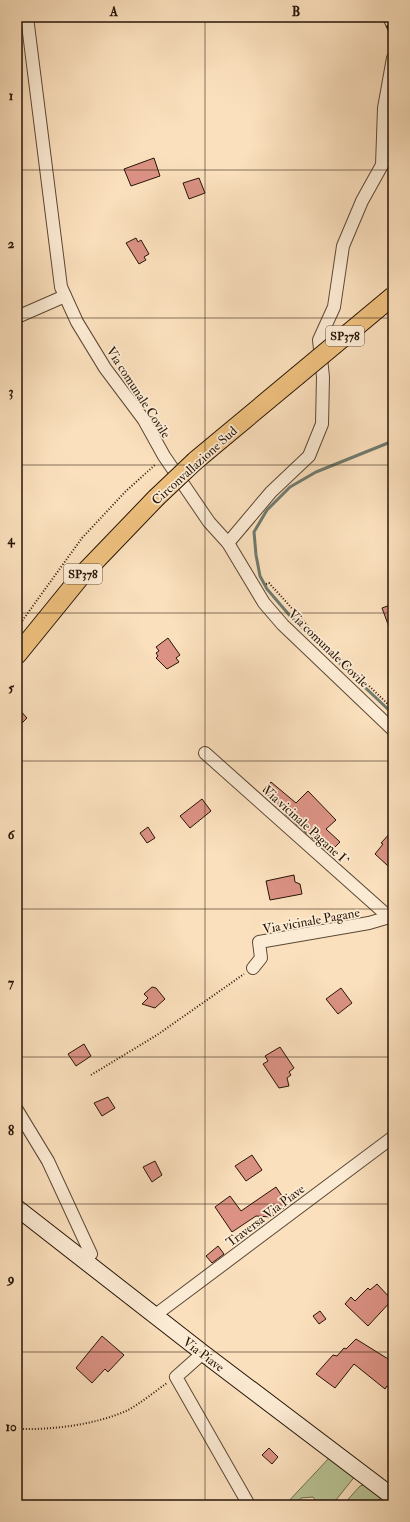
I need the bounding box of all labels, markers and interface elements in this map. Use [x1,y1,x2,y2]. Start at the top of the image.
text: A [109,4,119,20]
text: B [292,4,300,20]
text: 1 [9,88,14,104]
text: 2 [8,236,15,252]
road number: SP378 [326,326,364,346]
street label: Via comunale Covile [103,344,174,442]
text: 3 [9,384,14,400]
street label: Circonvallazione Sud [149,423,241,508]
text: 4 [6,532,15,548]
road number: SP378 [64,564,102,584]
street label: Via comunale Covile [285,606,372,692]
text: 5 [8,680,14,696]
street label: Via vicinale Pagane I^ [259,782,353,869]
text: 6 [8,827,16,843]
street label: Via vicinale Pagane [261,904,362,937]
text: 7 [8,975,15,991]
text: 8 [8,1123,14,1139]
street label: Traversa Via Piave [223,1181,309,1251]
text: 9 [6,1271,15,1287]
street label: Via Piave [180,1334,228,1376]
text: 10 [5,1419,17,1435]

